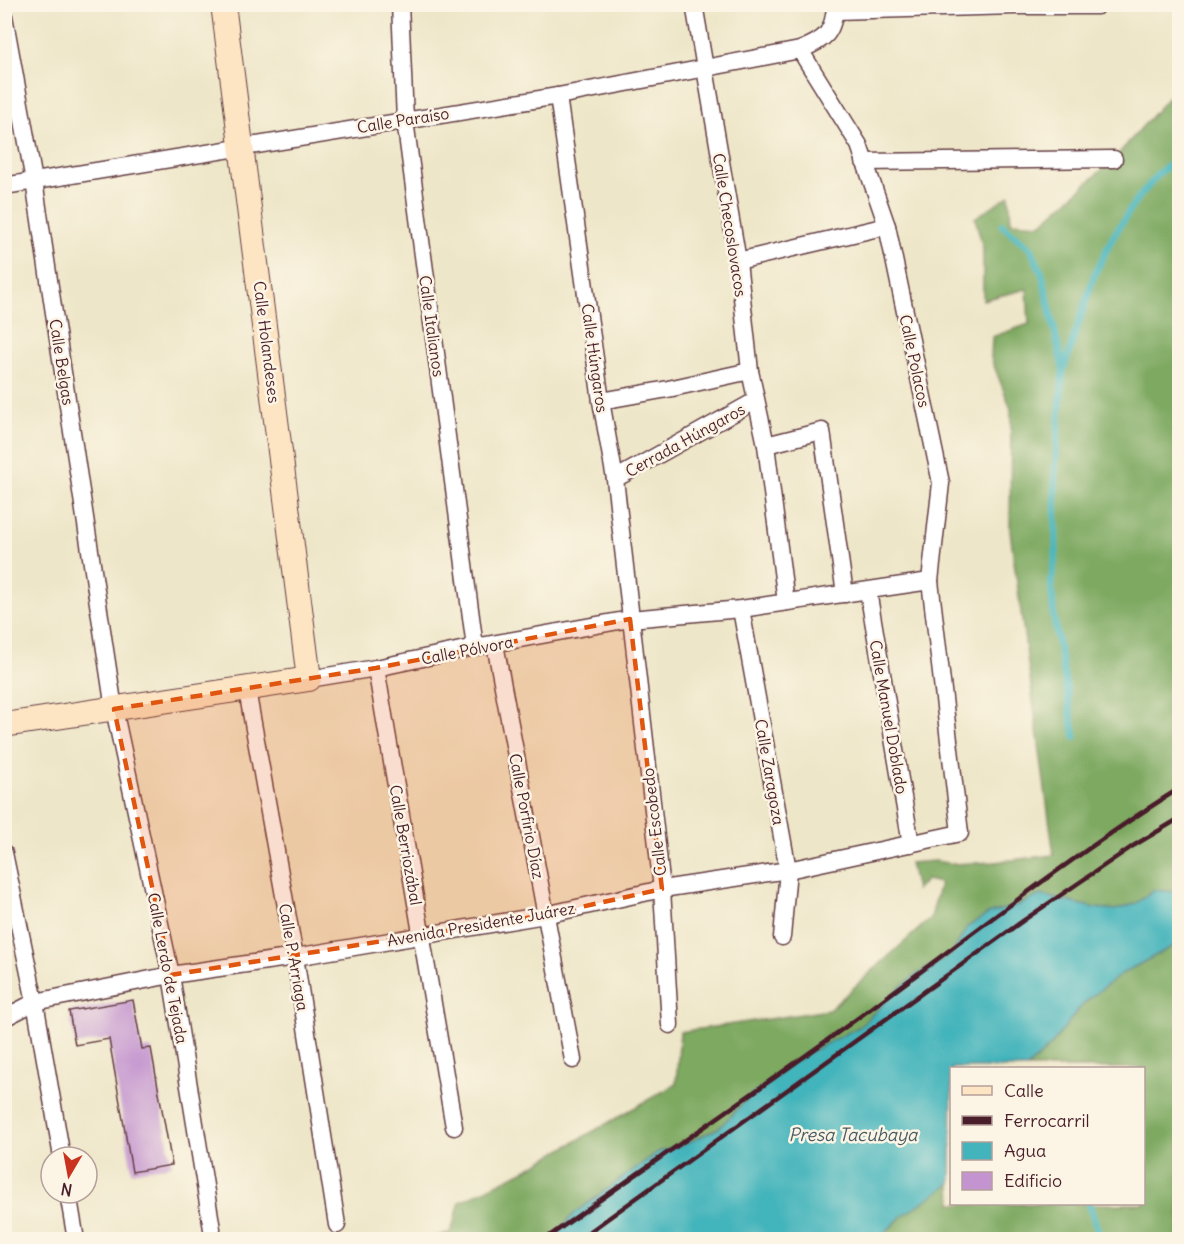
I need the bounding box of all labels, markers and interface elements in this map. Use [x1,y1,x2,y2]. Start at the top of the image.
street label: Calle Paraíso [356,103,450,137]
street label: Calle Checoslovacos [709,152,751,298]
street label: Calle Italianos [415,274,449,378]
street label: Calle Holandeses [250,280,284,404]
street label: Calle Húngaros [577,302,613,414]
street label: Calle Polacos [895,313,935,409]
street label: Calle Belgas [45,317,79,407]
street label: Cerrada Húngaros [622,399,748,481]
street label: Calle Pólvora [419,631,515,669]
street label: Calle Manuel Doblado [866,639,912,795]
street label: Calle Zaragoza [751,718,789,826]
street label: Calle Porfirio Díaz [505,752,549,881]
street label: Calle Escobedo [637,767,671,877]
street label: Calle Berriozábal [386,783,426,907]
street label: Calle Lerdo de Tejada [144,891,192,1045]
street label: Avenida Presidente Juárez [385,898,577,950]
street label: Calle P. Arriaga [275,902,313,1012]
legend [950,1067,1145,1205]
text: Calle [1004,1079,1044,1102]
text: Ferrocarril [1004,1109,1090,1132]
water label: Presa Tacubaya [789,1123,919,1146]
text: Agua [1004,1139,1046,1162]
north arrow [39,1145,99,1205]
text: Edificio [1004,1169,1062,1192]
text: N [59,1179,74,1201]

